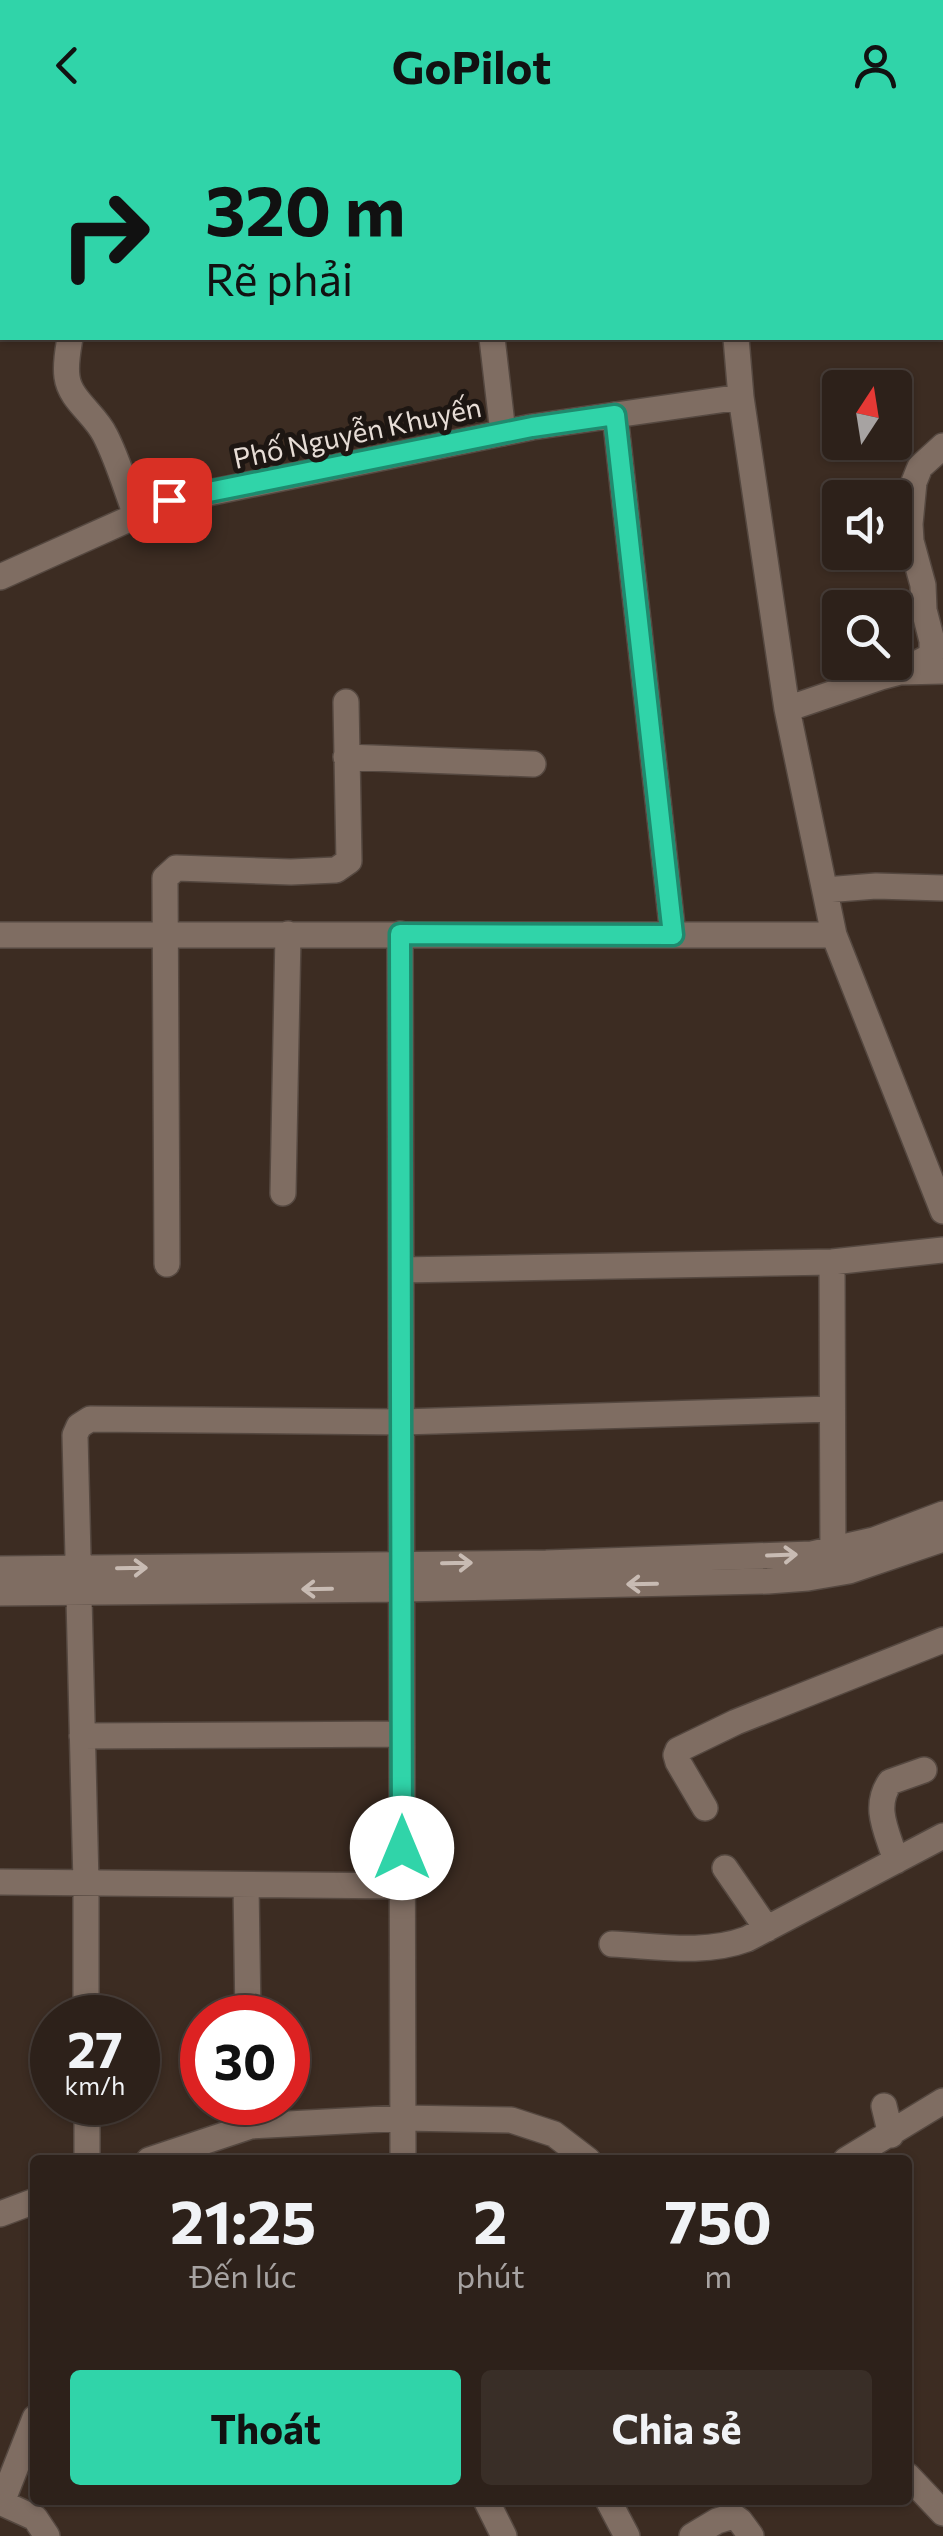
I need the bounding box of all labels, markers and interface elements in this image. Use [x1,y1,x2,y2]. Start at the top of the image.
icon: back [40,38,95,93]
text: GoPilot [392,38,551,93]
icon: person [848,38,903,93]
text: 320 m [205,165,406,250]
icon: right [40,170,170,300]
text: Rẽ phải [205,250,353,305]
north arrow [822,370,912,460]
map controls [822,370,912,680]
street label: Phố Nguyễn Khuyến [230,389,484,475]
pin [127,458,212,543]
icon: arrive [142,473,197,528]
button: sound [822,480,912,570]
button: search [822,590,912,680]
one-way arrow [766,1546,798,1565]
one-way arrow [441,1554,473,1573]
one-way arrow [116,1558,148,1577]
one-way arrow [626,1574,658,1593]
one-way arrow [301,1580,333,1599]
position arrow [350,1796,454,1900]
speed limit sign: 30 [180,1995,310,2125]
text: 27 [67,2017,123,2078]
text: km/h [65,2070,125,2100]
text: 21:25 [170,2183,316,2256]
text: 2 [473,2183,507,2256]
text: 750 [665,2183,772,2256]
text: Đến lúc [190,2255,297,2295]
text: phút [456,2255,525,2295]
text: m [704,2255,732,2295]
button: Thoát [70,2370,461,2485]
button: Chia sẻ [481,2370,872,2485]

